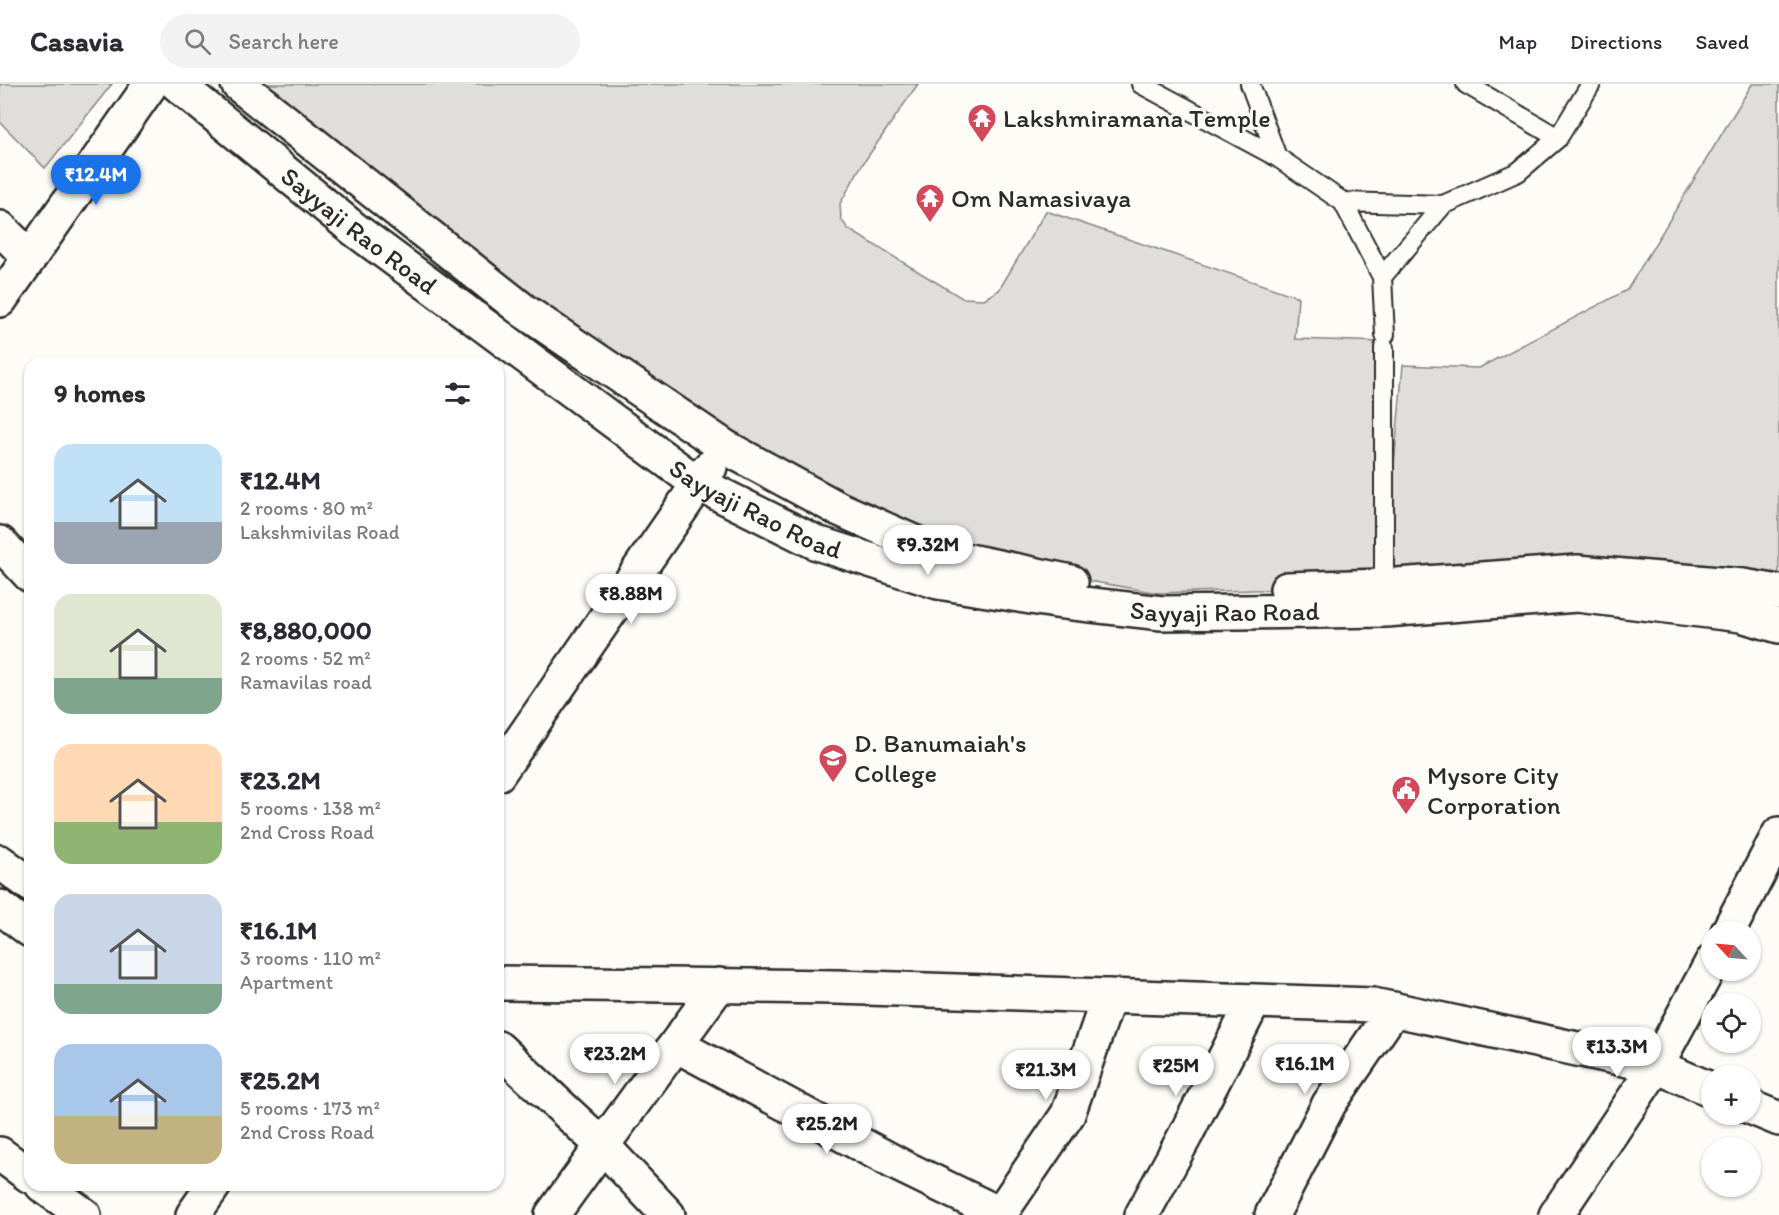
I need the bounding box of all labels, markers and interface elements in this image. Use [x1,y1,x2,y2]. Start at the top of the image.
search box [160,14,580,68]
text: Casavia [30,24,124,58]
icon: search [181,25,214,58]
text: Search here [229,28,339,55]
text: Map [1499,29,1537,54]
text: Directions [1570,29,1662,54]
text: Saved [1695,29,1749,54]
temple icon: Lakshmiramana Temple [966,102,998,144]
place label: Lakshmiramana Temple [1003,102,1271,134]
pin: ₹12.4M [47,155,145,206]
street label: Sayyaji Rao Road [275,160,444,302]
text: ₹12.4M [65,162,127,186]
temple icon: Om Namasivaya [914,182,946,224]
place label: Om Namasivaya [951,182,1131,214]
text: 9 homes [54,377,146,409]
icon: filters [441,377,474,410]
street label: Sayyaji Rao Road [663,452,846,566]
text: ₹12.4M [240,464,321,496]
icon: home [102,468,174,540]
text: 2 rooms · 80 m² [240,496,373,520]
text: Lakshmivilas Road [240,520,399,544]
pin: ₹9.32M [879,525,977,576]
text: ₹9.32M [897,532,959,556]
pin: ₹8.88M [582,574,680,625]
text: ₹8.88M [599,581,663,605]
street label: Sayyaji Rao Road [1128,594,1321,629]
text: ₹8,880,000 [240,614,372,646]
icon: home [102,618,174,690]
text: 2 rooms · 52 m² [240,646,371,670]
text: Ramavilas road [240,670,372,694]
place label: D. Banumaiah's College [854,727,1026,789]
school or university icon: D. Banumaiah's College [817,742,849,784]
place label: Mysore City Corporation [1427,759,1561,821]
text: ₹23.2M [240,764,321,796]
icon: home [102,768,174,840]
public building icon: Mysore City Corporation [1390,774,1422,816]
text: 5 rooms · 138 m² [240,796,381,820]
text: 2nd Cross Road [240,820,374,844]
text: ₹16.1M [240,914,317,946]
icon: home [102,918,174,990]
north arrow [1701,921,1761,981]
map controls [1701,921,1761,1197]
text: 3 rooms · 110 m² [240,946,381,970]
text: Apartment [240,970,333,994]
button: locate [1701,993,1761,1053]
pin: ₹13.3M [1568,1027,1666,1078]
pin: ₹23.2M [566,1034,664,1085]
text: ₹13.3M [1586,1034,1648,1058]
text: ₹23.2M [584,1041,646,1065]
pin: ₹16.1M [1256,1044,1354,1095]
pin: ₹25M [1140,1046,1212,1097]
pin: ₹21.3M [997,1050,1095,1101]
text: ₹16.1M [1275,1051,1335,1075]
text: ₹25M [1153,1053,1199,1077]
text: ₹21.3M [1015,1057,1077,1081]
text: ₹25.2M [240,1064,321,1096]
button: + [1701,1065,1761,1125]
icon: home [102,1068,174,1140]
text: 5 rooms · 173 m² [240,1096,380,1120]
pin: ₹25.2M [778,1104,876,1155]
text: ₹25.2M [796,1111,858,1135]
text: 2nd Cross Road [240,1120,374,1144]
button: − [1701,1137,1761,1197]

